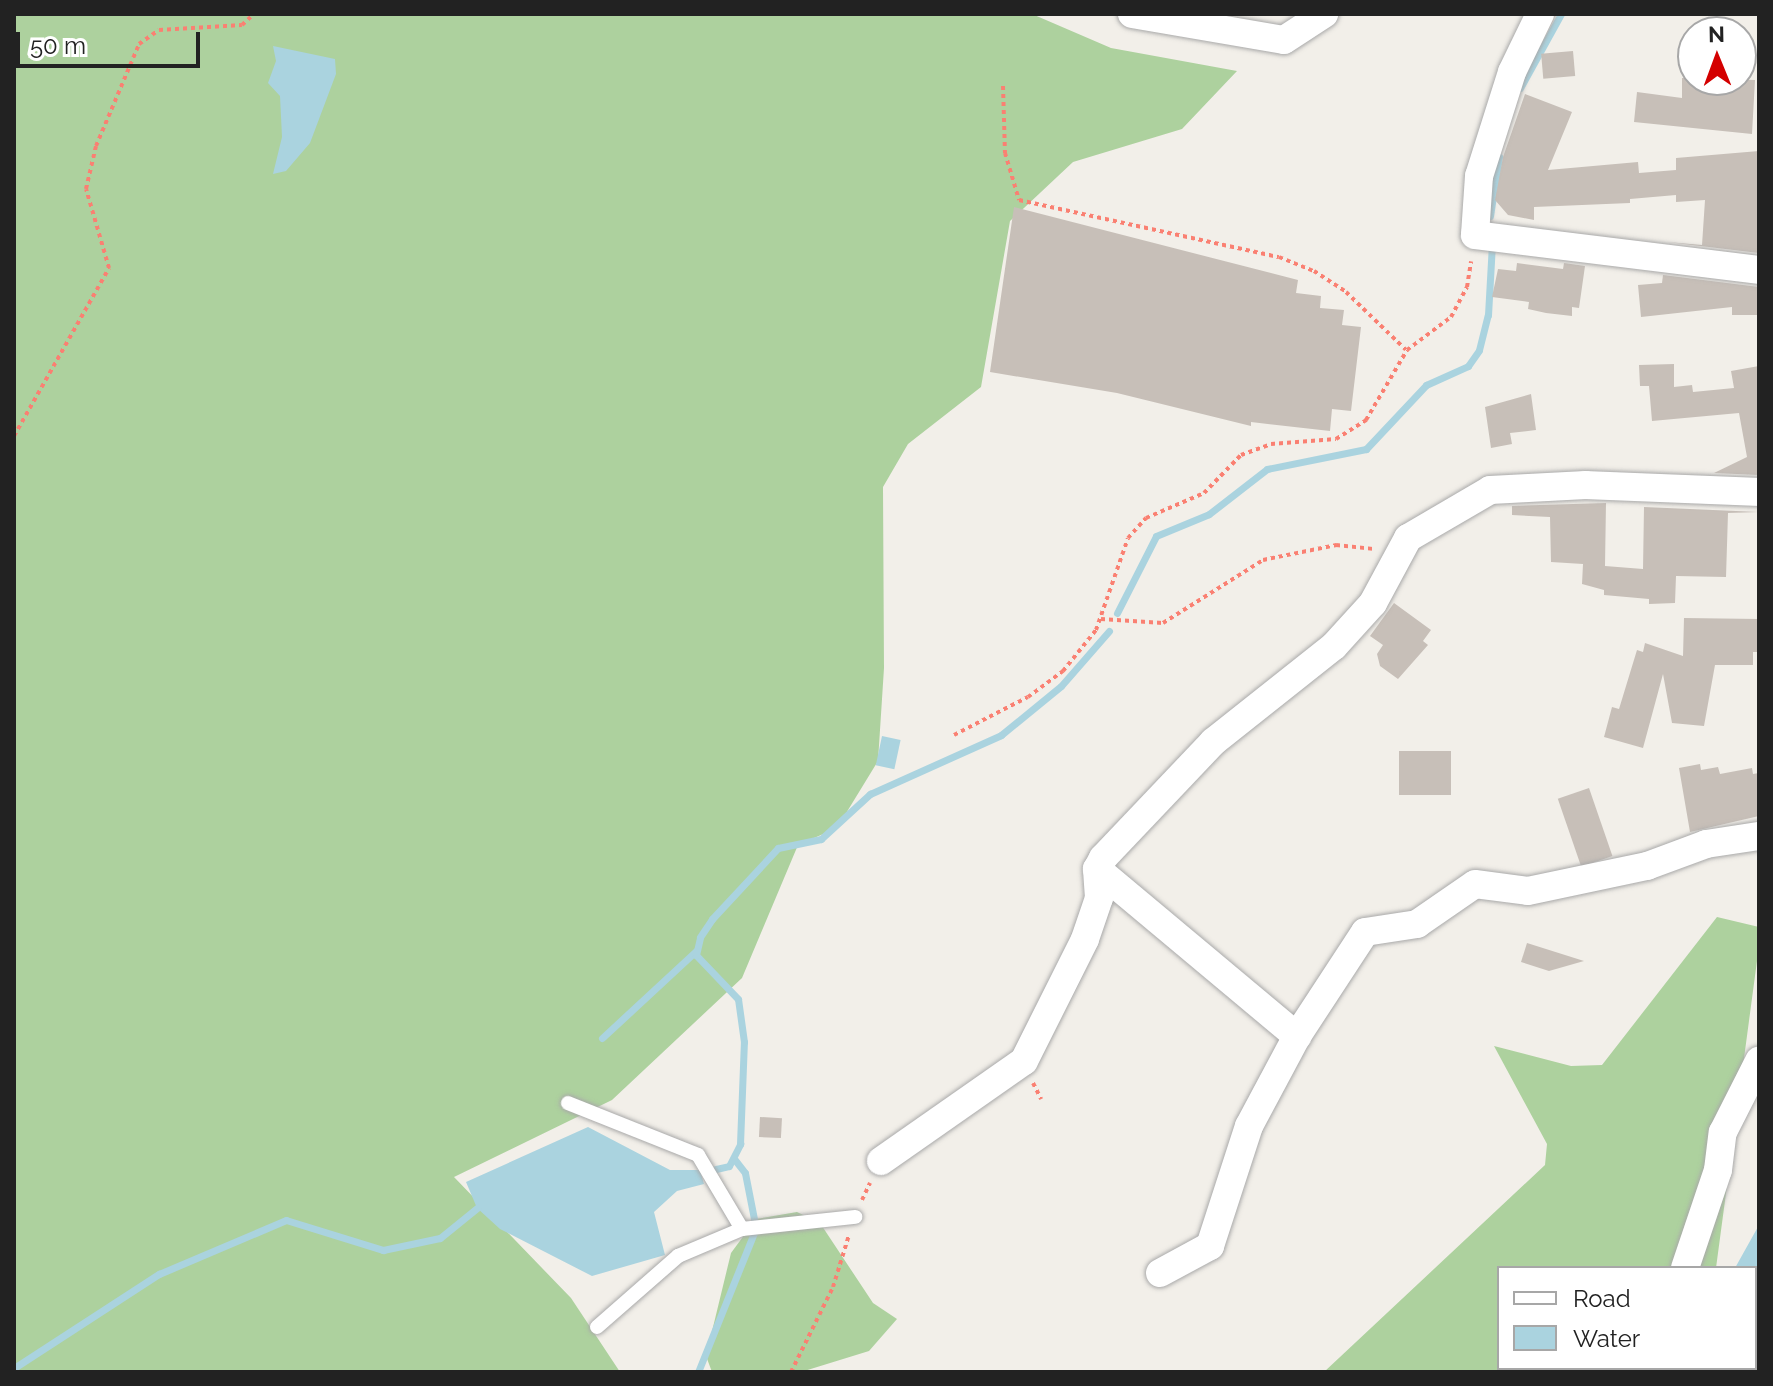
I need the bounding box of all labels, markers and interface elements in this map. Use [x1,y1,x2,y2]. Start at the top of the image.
scale bar [20,16,204,66]
north arrow [1677,16,1757,96]
text: N [1708,21,1725,47]
text: 50 m [30,31,86,60]
legend [1497,1266,1757,1370]
text: Road [1573,1284,1631,1313]
text: Water [1573,1324,1640,1353]

